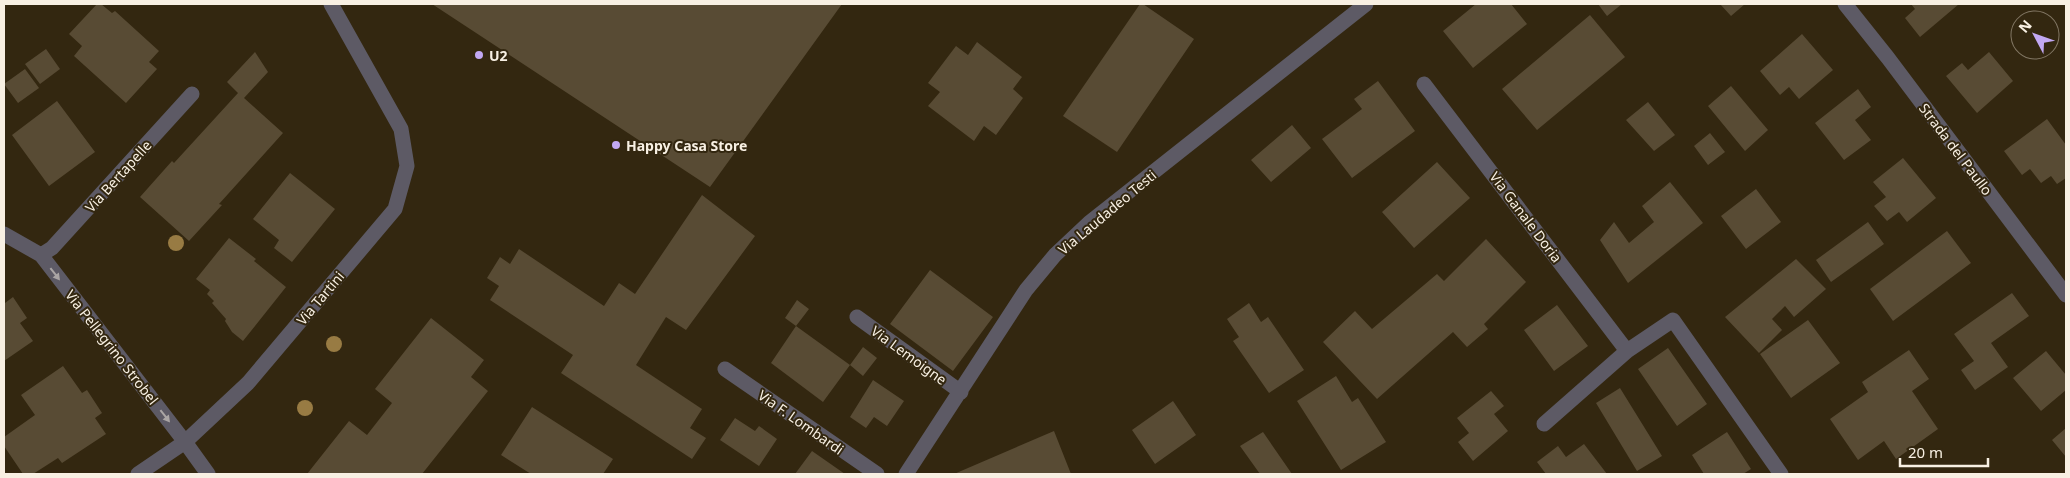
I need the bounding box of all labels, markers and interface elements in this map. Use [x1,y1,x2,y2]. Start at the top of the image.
north arrow [2010,10,2060,60]
text: N [2014,16,2036,37]
place label: U2 [489,46,508,65]
marker: U2 [473,49,485,61]
street label: Strada del Paullo [1915,99,1997,199]
street label: Via Bertapelle [81,136,156,216]
place label: Happy Casa Store [626,136,747,155]
marker: Happy Casa Store [610,139,622,151]
street label: Via Laudadeo Testi [1054,165,1160,259]
street label: Via Ganale Doria [1486,168,1566,266]
one-way arrow [50,267,60,281]
street label: Via Tartini [292,267,348,329]
street label: Via Pellegrino Strobel [61,286,163,408]
street label: Via Lemoigne [867,321,951,389]
street label: Via F. Lombardi [754,385,848,459]
one-way arrow [160,409,171,422]
scale bar [1900,436,1988,468]
text: 20 m [1908,442,1943,462]

